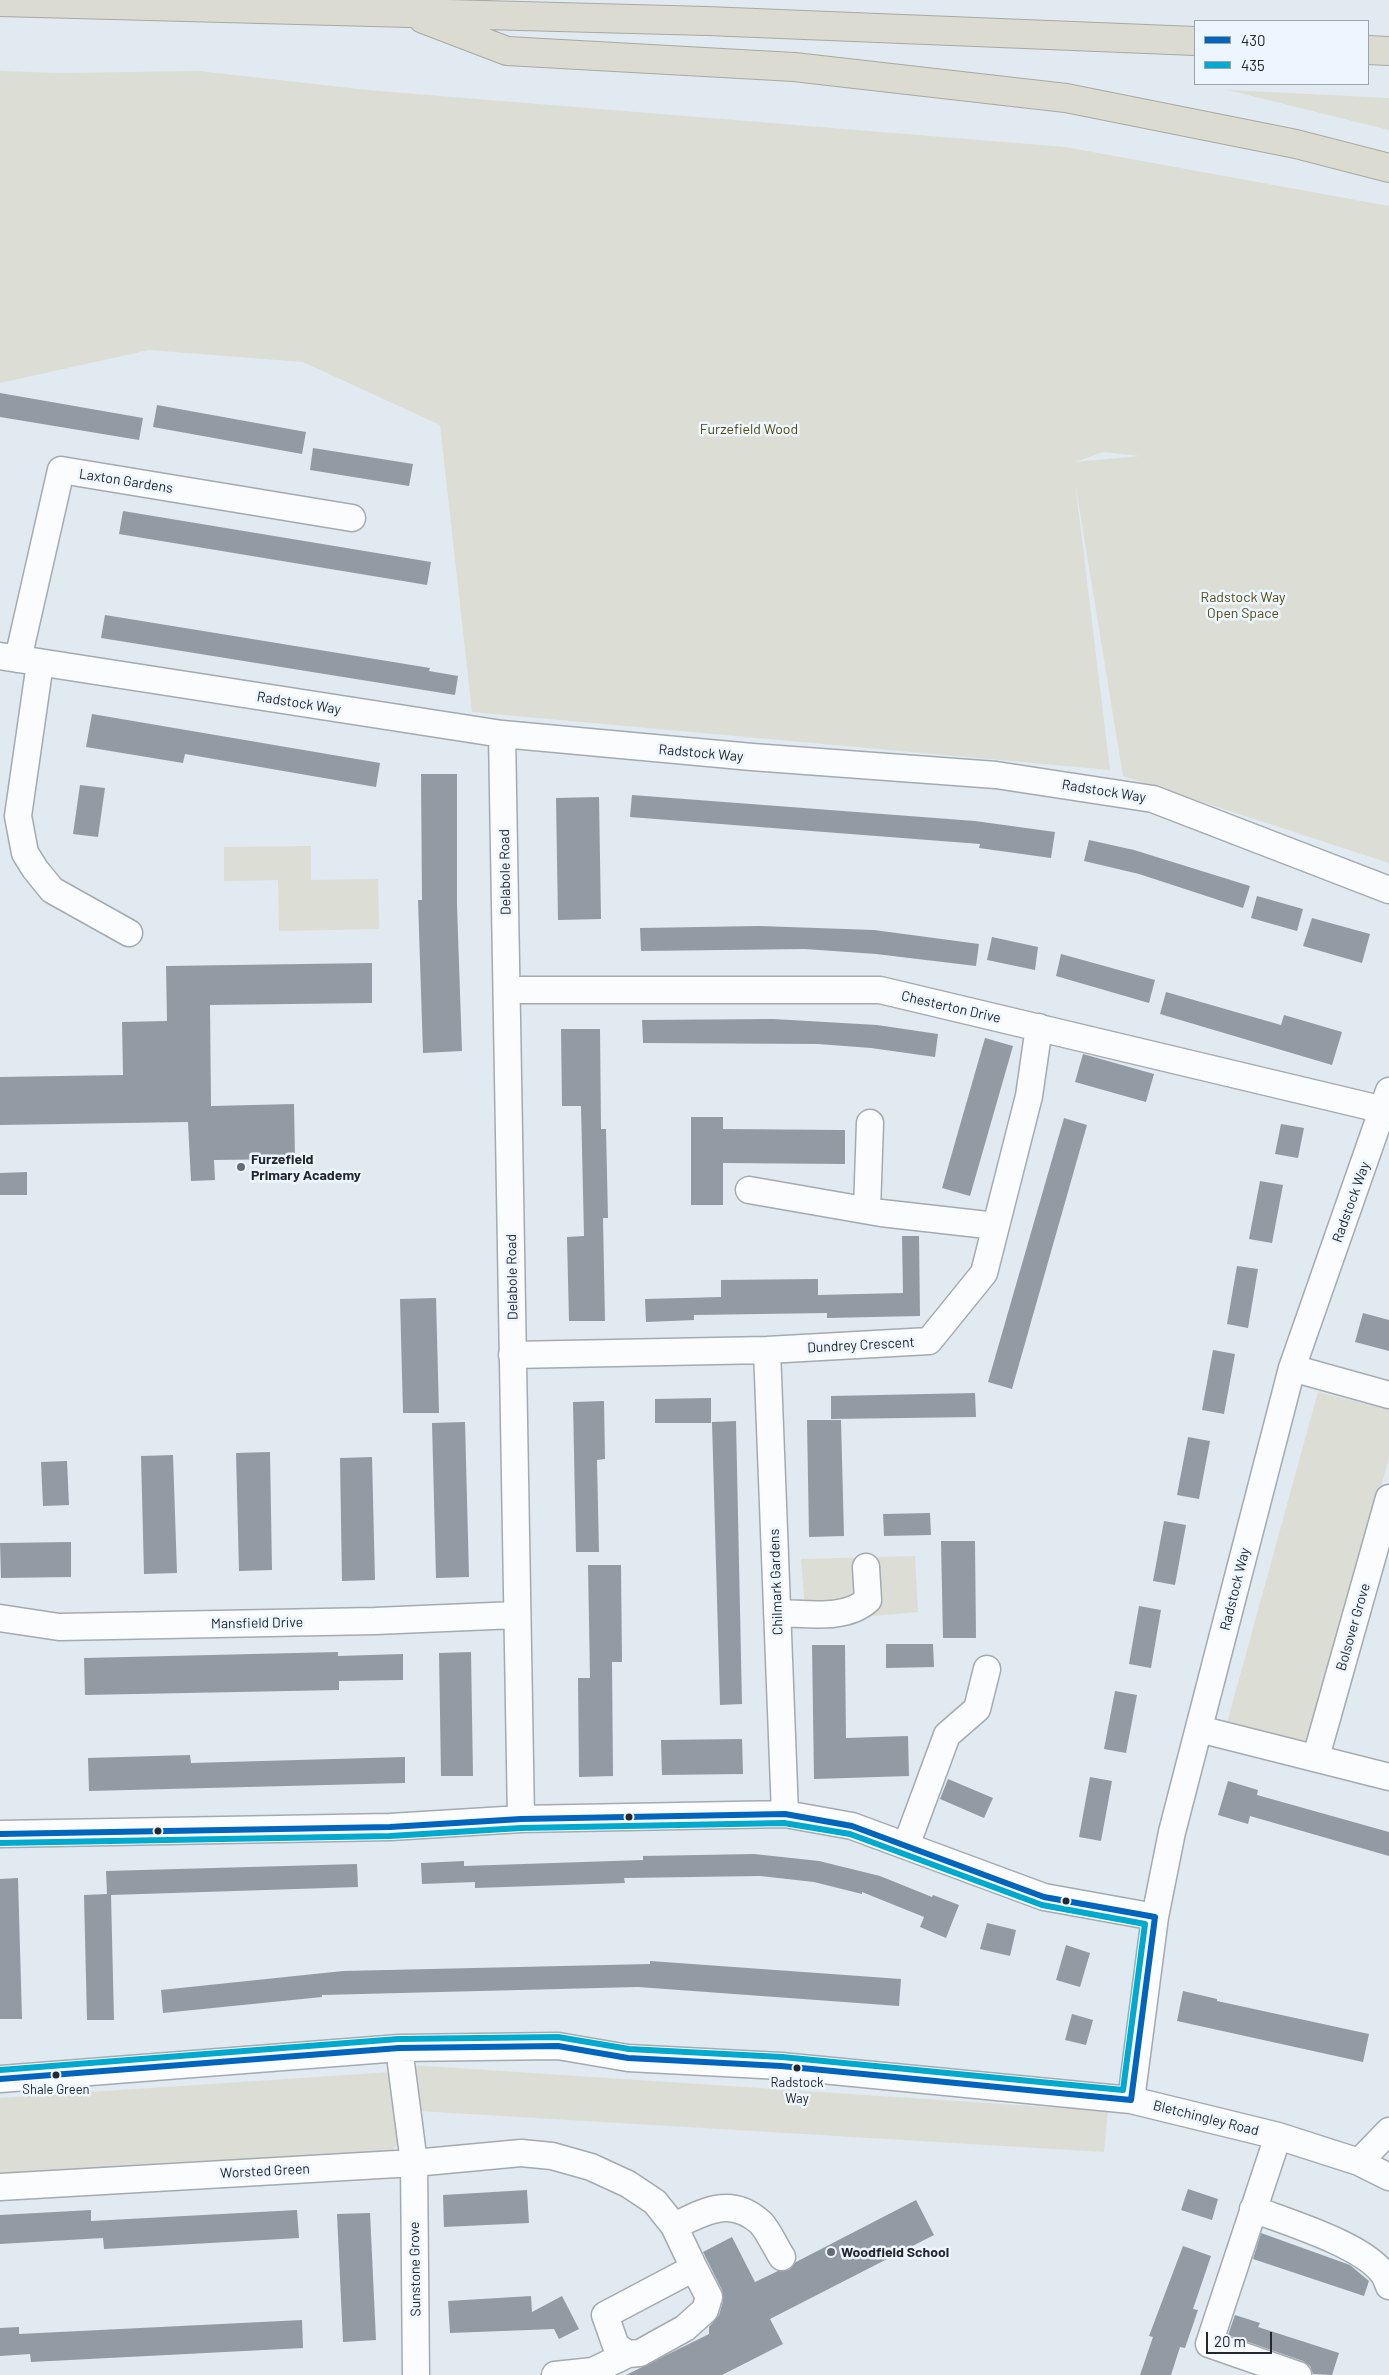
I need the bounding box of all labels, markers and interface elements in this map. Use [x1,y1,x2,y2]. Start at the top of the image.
legend [1194,20,1369,85]
text: 430 [1241,31,1265,49]
text: 435 [1241,56,1265,74]
park label: Furzefield Wood [700,421,798,437]
street label: Laxton Gardens [78,465,174,497]
park label: Radstock Way Open Space [1201,589,1285,622]
street label: Radstock Way [256,688,342,718]
street label: Radstock Way [658,741,744,765]
street label: Radstock Way [1061,776,1147,806]
street label: Delabole Road [496,829,514,915]
street label: Chesterton Drive [900,987,1002,1027]
place label: Furzefield Primary Academy [251,1151,361,1184]
street label: Radstock Way [1329,1159,1373,1245]
marker: Furzefield Primary Academy [235,1161,247,1173]
street label: Delabole Road [503,1234,521,1320]
street label: Dundrey Crescent [807,1334,915,1356]
street label: Chilmark Gardens [766,1528,786,1636]
street label: Radstock Way [1217,1546,1253,1632]
street label: Bolsover Grove [1332,1581,1374,1673]
street label: Mansfield Drive [211,1614,303,1632]
unlabelled marker [624,1812,634,1822]
unlabelled marker [153,1826,163,1836]
unlabelled marker [1061,1896,1071,1906]
marker: Radstock Way [792,2063,802,2073]
marker: Shale Green [51,2070,61,2080]
place label: Radstock Way [771,2075,823,2106]
place label: Shale Green [22,2082,90,2098]
street label: Bletchingley Road [1151,2097,1261,2139]
street label: Worsted Green [220,2160,310,2182]
street label: Sunstone Grove [406,2221,424,2317]
place label: Woodfield School [841,2244,949,2260]
marker: Woodfield School [825,2246,837,2258]
scale bar [1209,2322,1275,2354]
text: 20 m [1214,2332,1246,2350]

